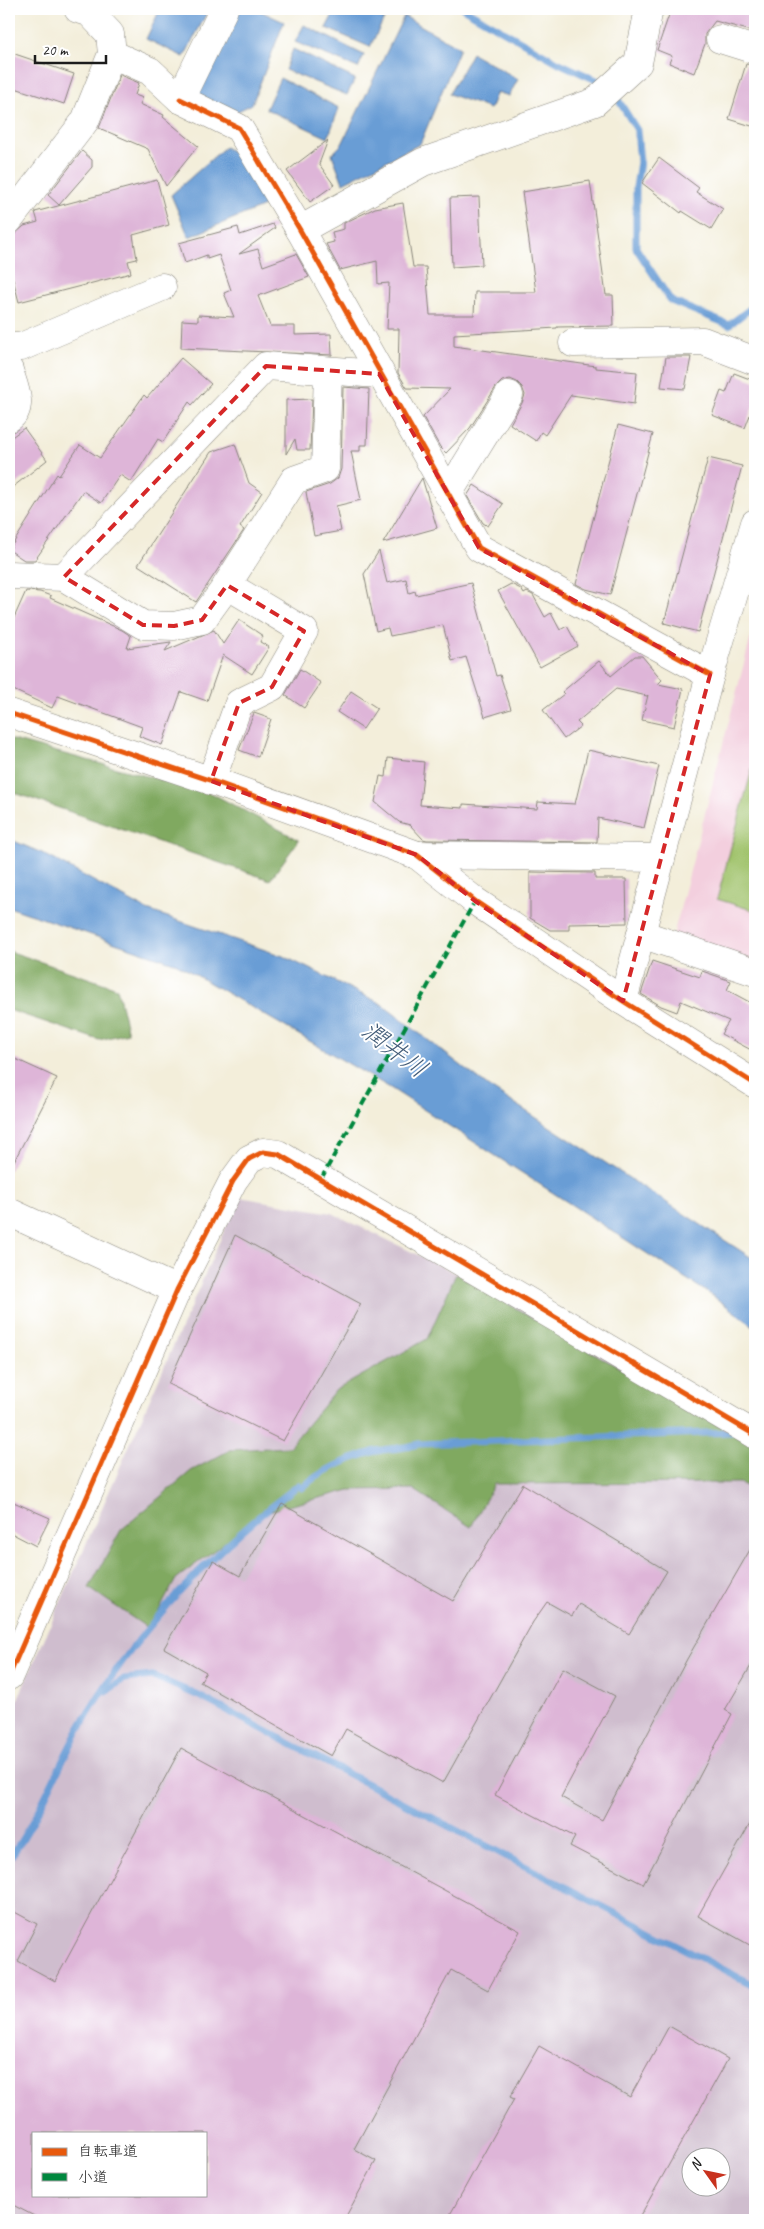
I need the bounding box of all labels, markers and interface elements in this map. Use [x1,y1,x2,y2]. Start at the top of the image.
scale bar [35,32,106,64]
text: 20 m [42,41,69,60]
water label: 潤井川 [355,1014,434,1085]
legend [32,2132,208,2196]
text: 自転車道 [78,2142,138,2161]
north arrow [682,2146,732,2196]
text: N [686,2155,706,2173]
text: 小道 [78,2168,108,2187]

